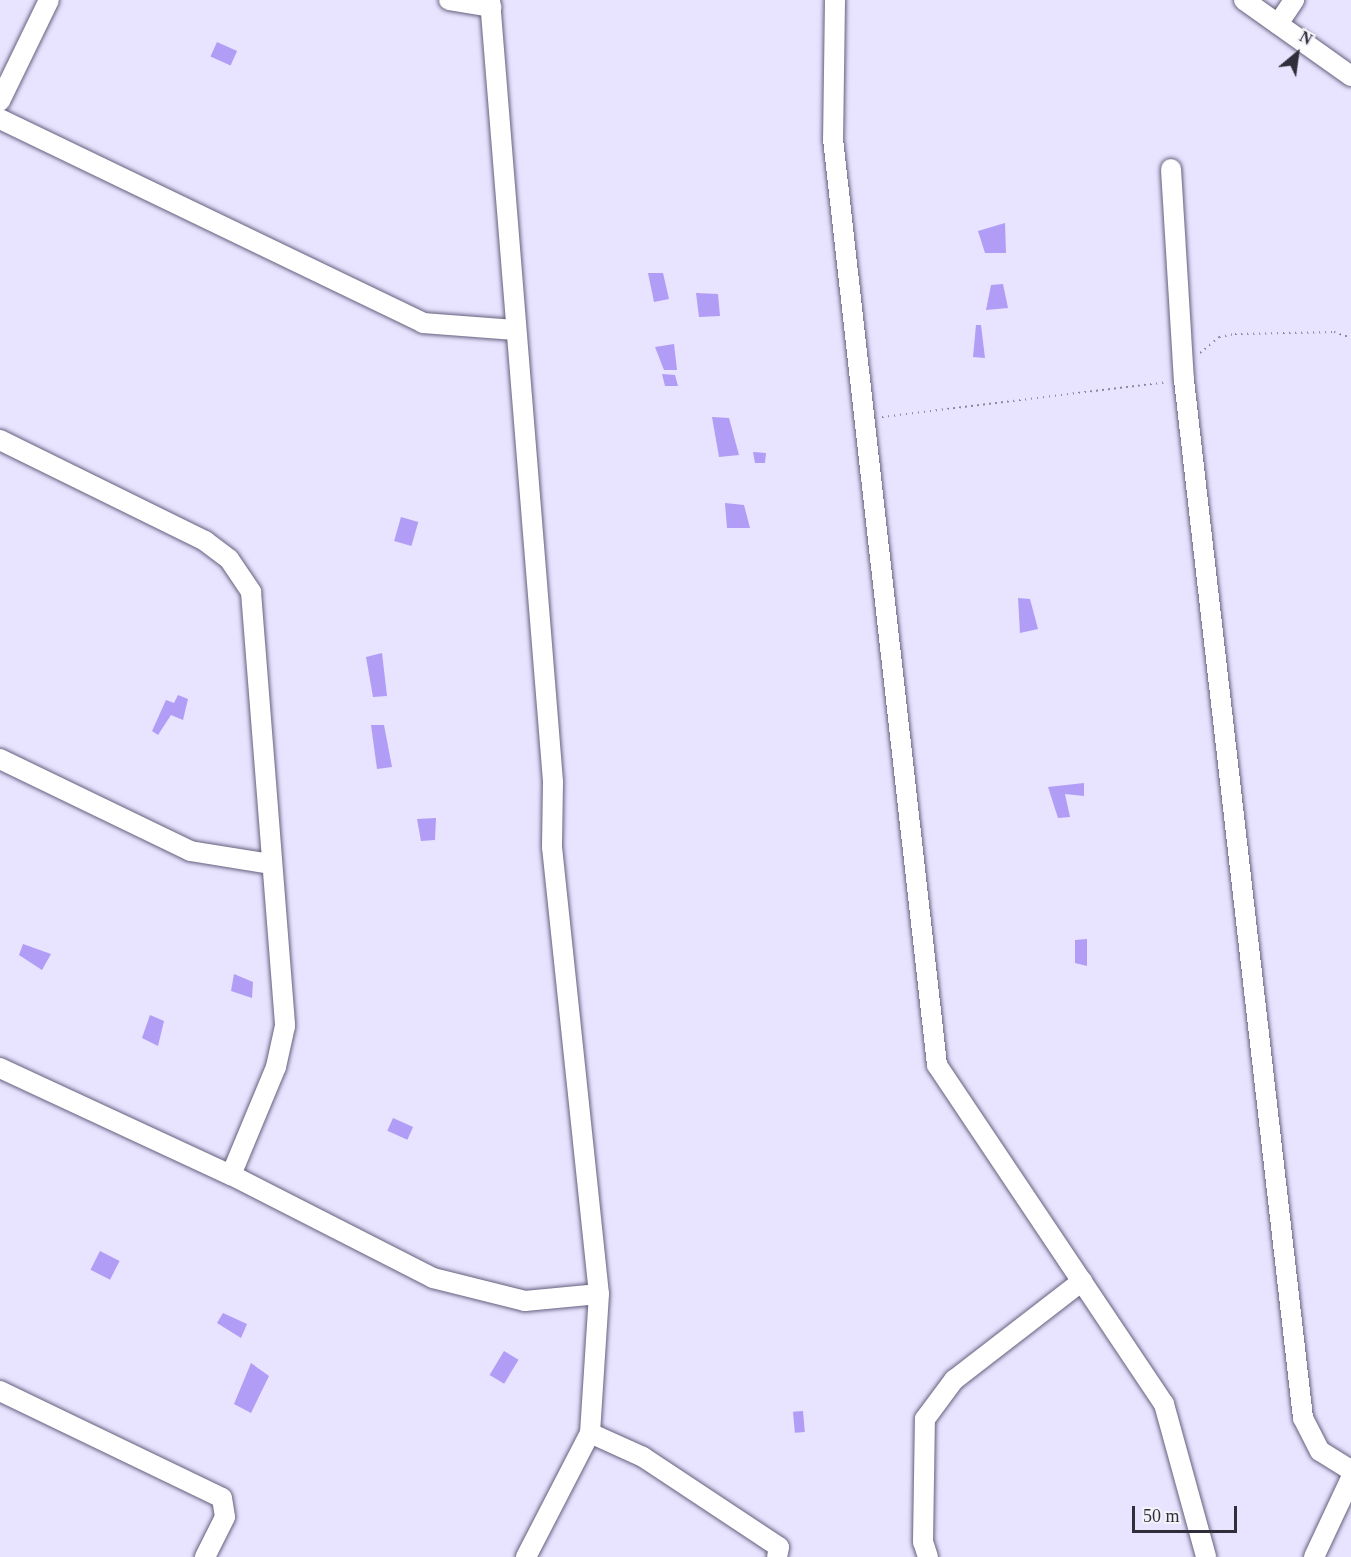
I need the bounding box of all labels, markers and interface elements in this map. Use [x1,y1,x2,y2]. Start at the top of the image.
north arrow [1267,24,1327,84]
text: N [1297,28,1315,48]
scale bar [1135,1494,1240,1532]
text: 50 m [1143,1506,1180,1526]

